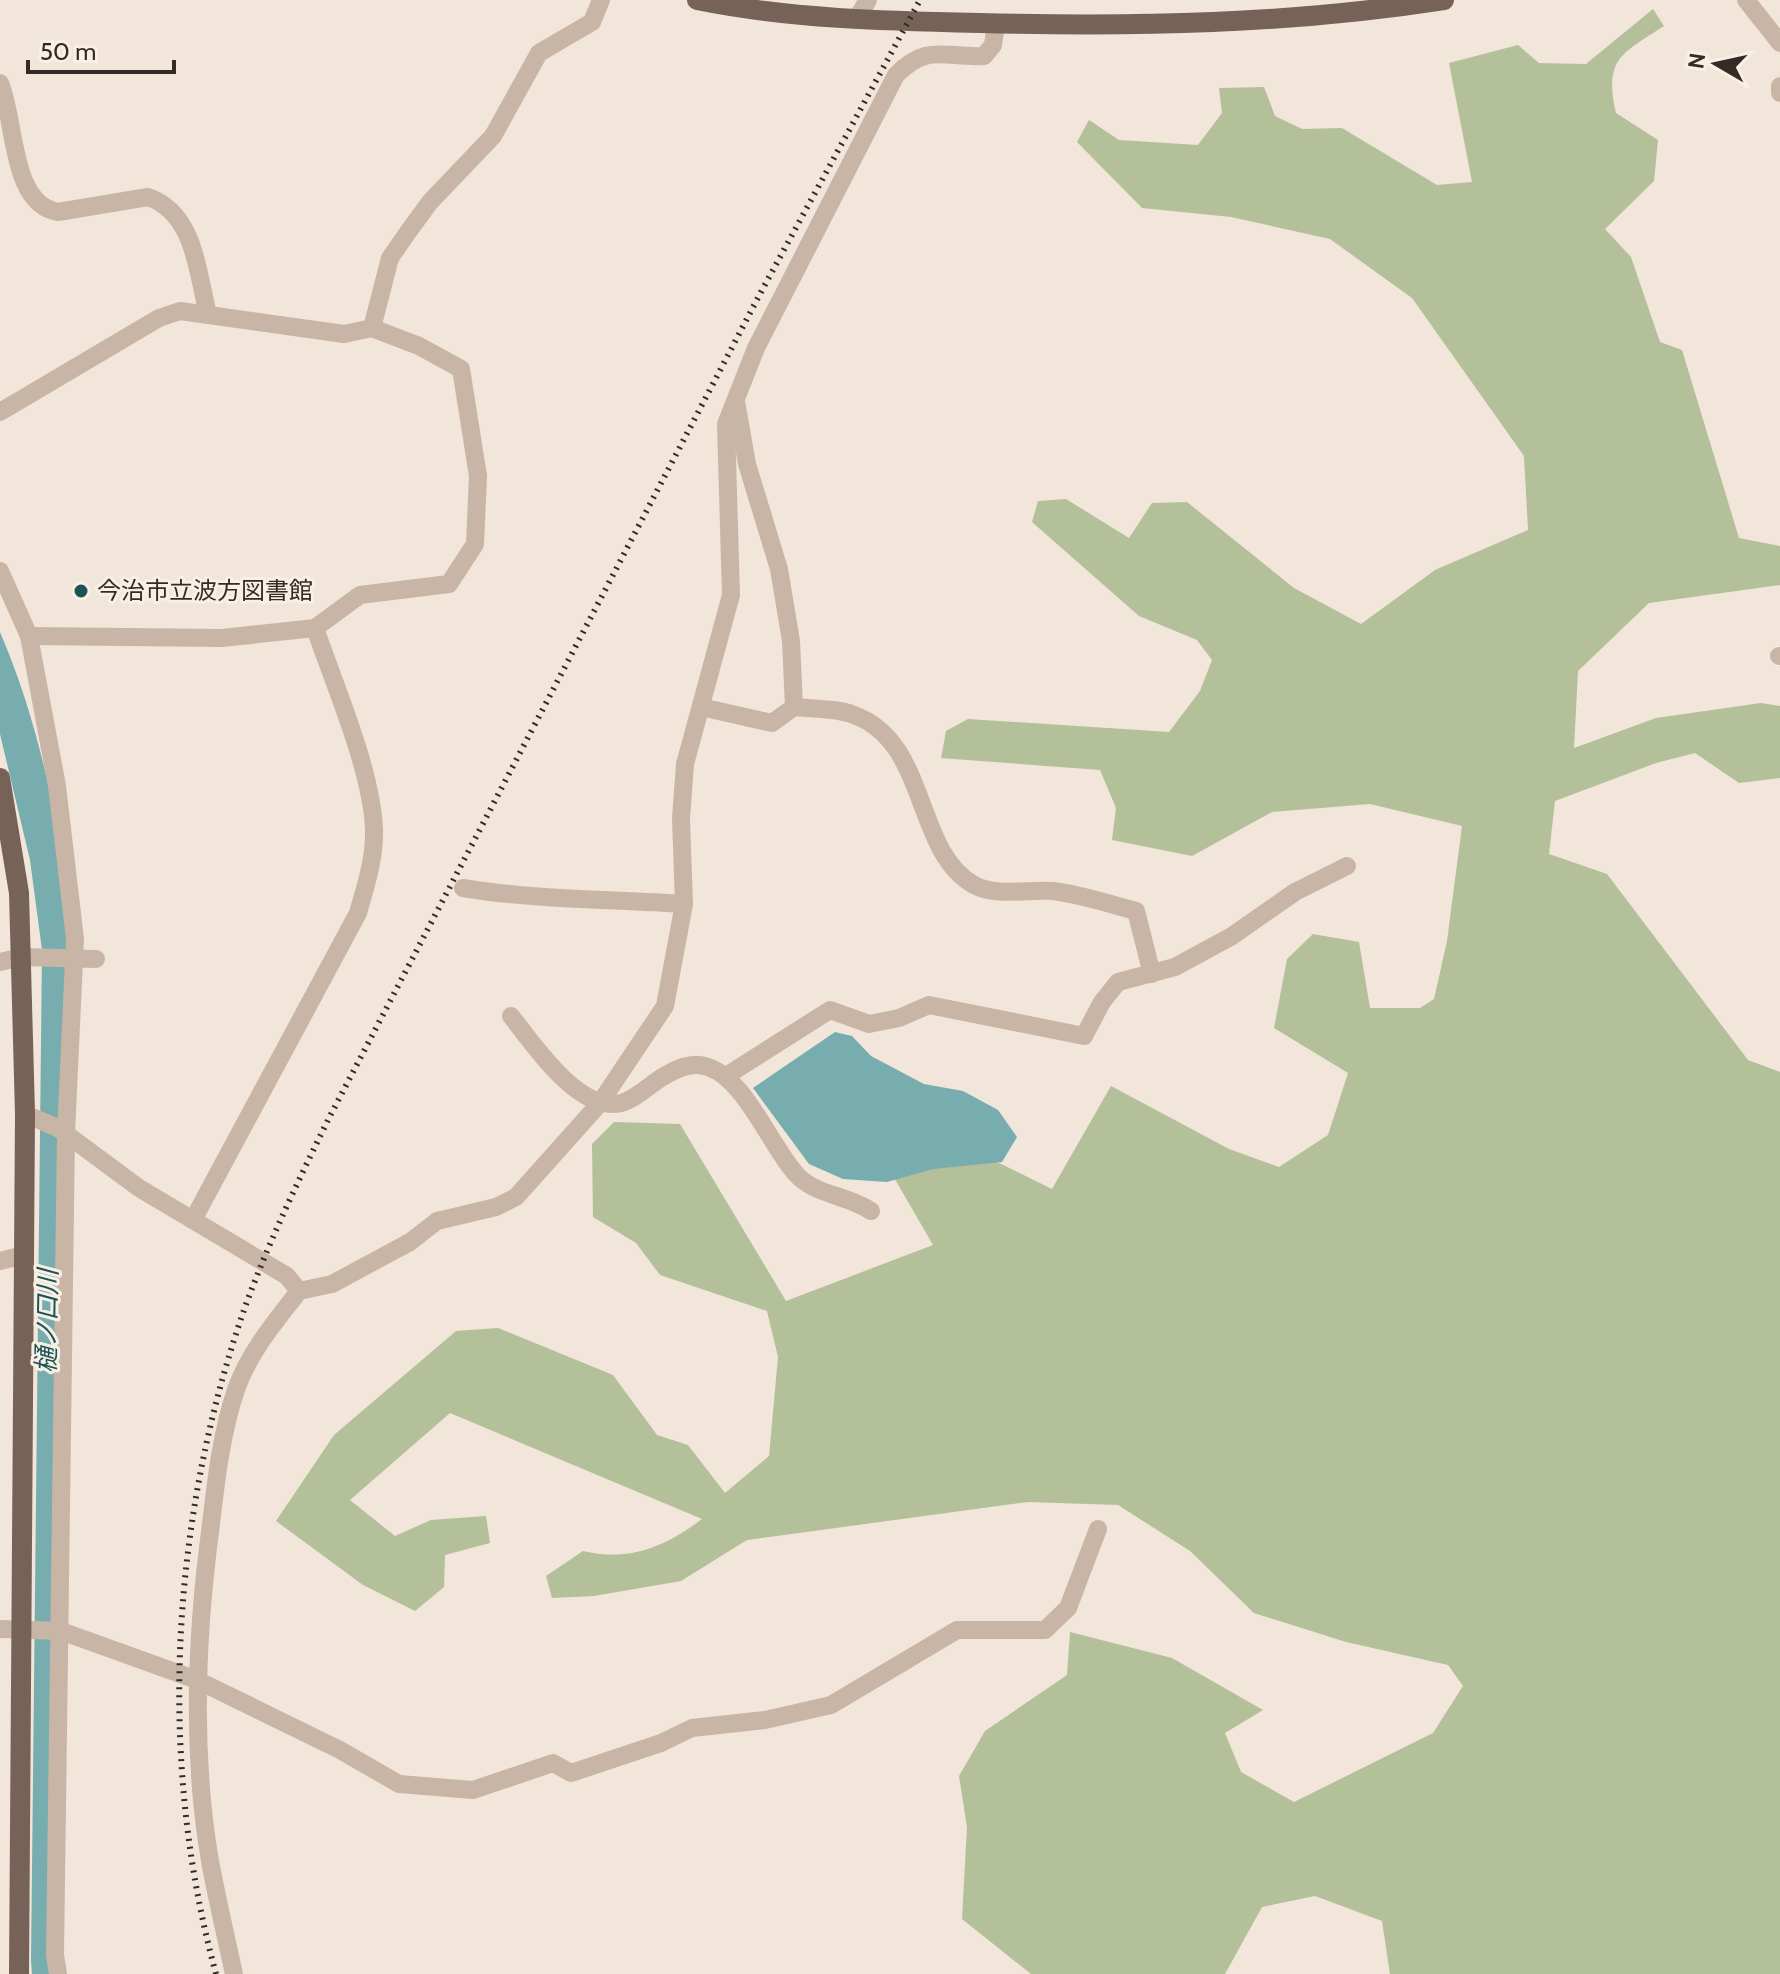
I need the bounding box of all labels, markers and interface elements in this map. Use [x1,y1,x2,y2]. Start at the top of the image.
scale bar [28,24,174,74]
north arrow [1676,24,1756,104]
text: 50 m [40,37,96,66]
text: N [1682,51,1711,71]
place label: 今治市立波方図書館 [97,576,313,605]
marker: 今治市立波方図書館 [72,582,90,600]
water label: 樋ノ口川 [30,1266,64,1373]

